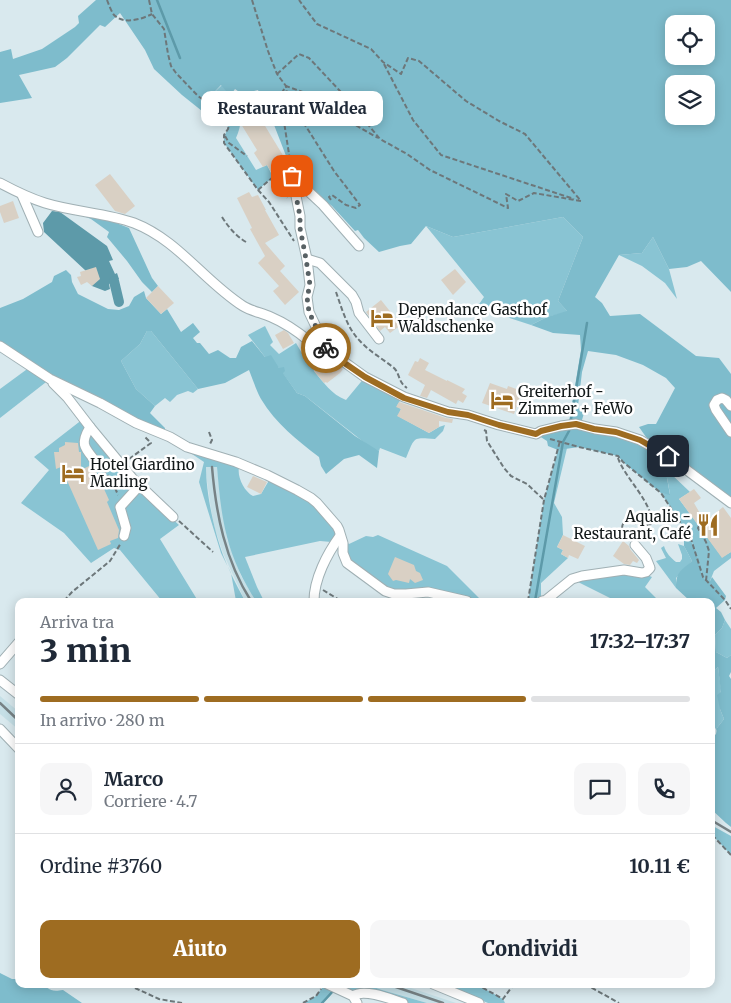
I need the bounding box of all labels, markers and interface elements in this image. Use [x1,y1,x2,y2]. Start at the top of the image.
map controls [665,15,715,125]
button: locate [665,15,715,65]
button: layers [665,75,715,125]
callout: Restaurant Waldea [201,91,383,126]
text: Restaurant Waldea [217,98,367,118]
pin [271,155,313,197]
icon: bag [278,162,306,190]
place label: Dependance Gasthof Waldschenke [397,300,548,336]
hotel icon: Dependance Gasthof Waldschenke [369,305,395,331]
courier [301,323,351,373]
icon: bike [312,334,340,362]
place label: Greiterhof - Zimmer + FeWo [518,382,633,418]
hotel icon: Greiterhof - Zimmer + FeWo [489,387,515,413]
pin [647,435,689,477]
icon: home [654,442,682,470]
place label: Hotel Giardino Marling [90,455,195,491]
hotel icon: Hotel Giardino Marling [60,460,86,486]
place label: Aqualis - Restaurant, Café [573,507,691,543]
restaurant icon: Aqualis - Restaurant, Café [695,512,721,538]
text: Arriva tra [40,612,114,632]
text: 17:32–17:37 [590,629,690,653]
text: 3 min [40,631,131,671]
text: In arrivo · 280 m [40,710,165,730]
button: person [40,763,92,815]
button: chat [574,763,626,815]
button: phone [638,763,690,815]
text: Marco [104,767,163,791]
text: Corriere · 4.7 [104,791,197,811]
text: Ordine #3760 [40,854,162,878]
text: 10.11 € [629,854,690,878]
button: Aiuto [40,920,360,978]
button: Condividi [370,920,690,978]

